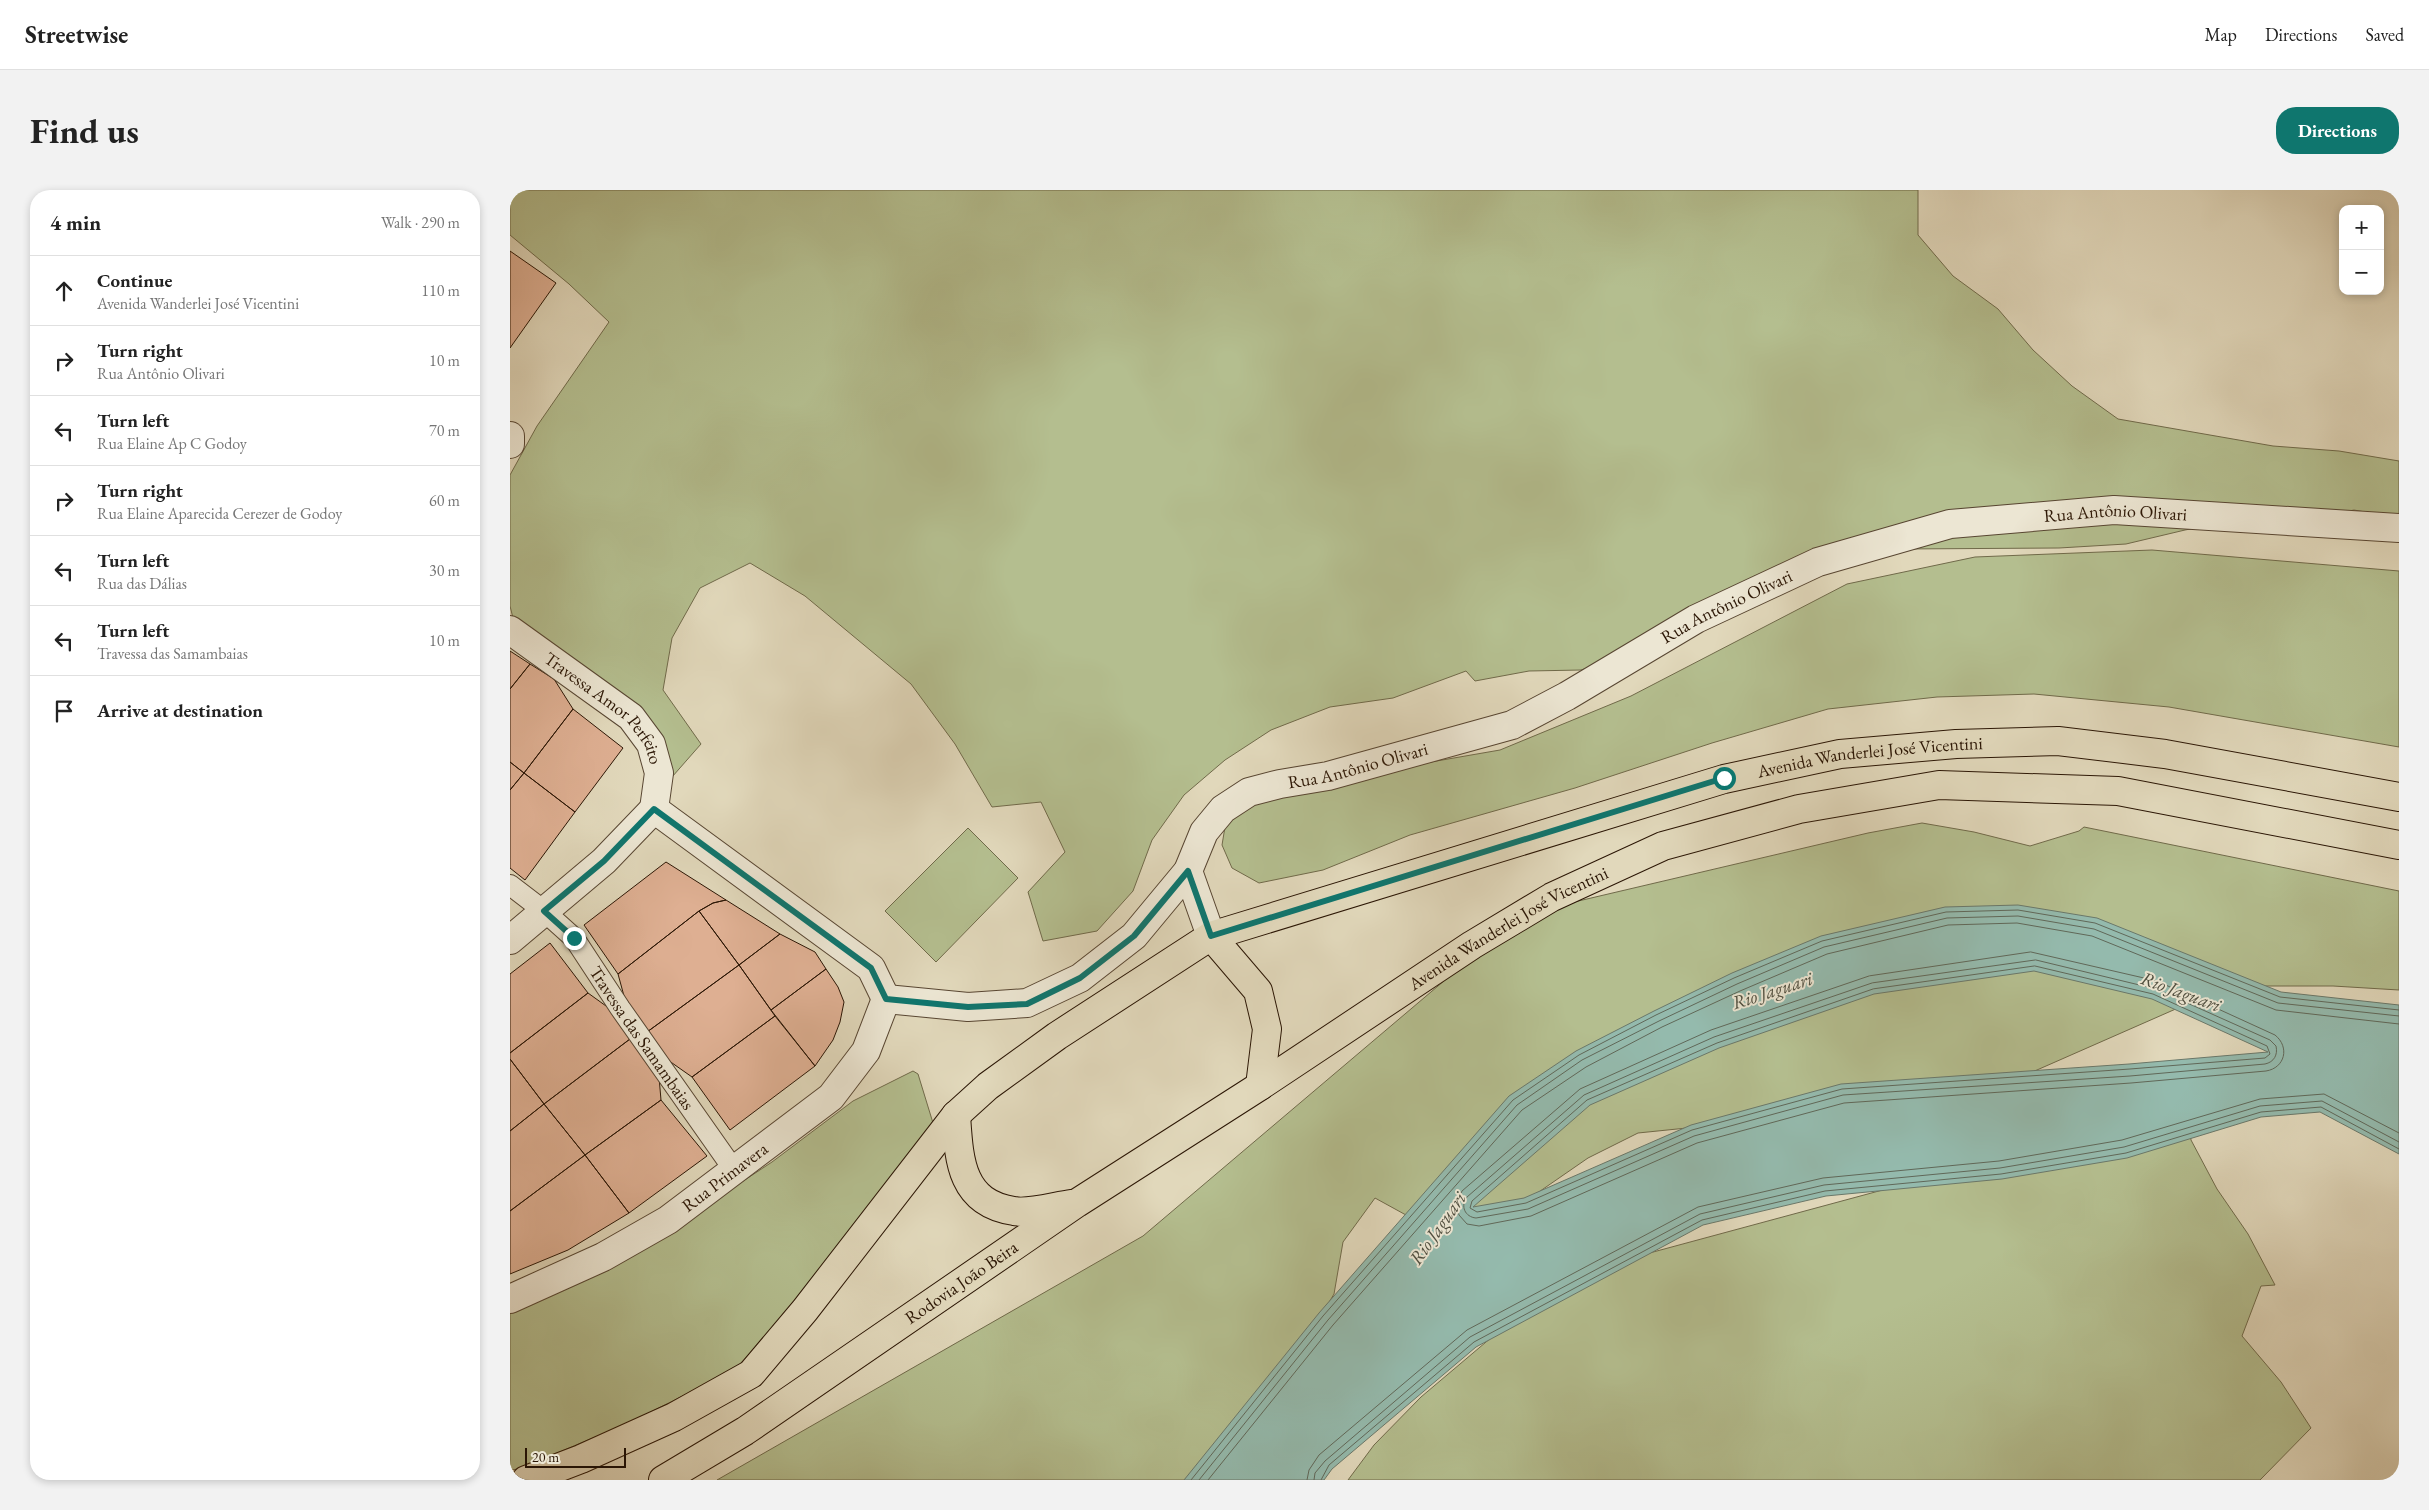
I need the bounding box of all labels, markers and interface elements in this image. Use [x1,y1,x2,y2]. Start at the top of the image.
text: Streetwise [25,19,128,50]
text: Map [2205,23,2237,46]
text: Directions [2265,23,2337,46]
text: Saved [2365,23,2404,46]
button: Directions [2276,107,2399,154]
text: Find us [30,108,139,153]
map controls [2339,205,2384,295]
button: + [2339,205,2384,250]
text: 4 min [50,209,101,236]
text: Walk · 290 m [381,212,460,233]
button: − [2339,250,2384,295]
text: Continue [97,268,172,293]
icon: ahead [50,277,78,305]
text: 110 m [421,280,460,301]
text: Avenida Wanderlei José Vicentini [97,293,299,314]
text: Turn right [97,338,183,363]
icon: right [50,347,78,375]
text: 10 m [429,350,460,371]
text: Rua Antônio Olivari [97,363,225,384]
text: Turn left [97,408,169,433]
icon: left [50,417,78,445]
text: 70 m [429,420,460,441]
text: Rua Elaine Ap C Godoy [97,433,247,454]
text: Turn right [97,478,183,503]
icon: right [50,487,78,515]
text: 60 m [429,490,460,511]
street label: Rua Antônio Olivari [2043,498,2188,527]
text: Rua Elaine Aparecida Cerezer de Godoy [97,503,342,524]
text: Turn left [97,548,169,573]
icon: left [50,557,78,585]
text: 30 m [429,560,460,581]
street label: Rua Antônio Olivari [1656,563,1796,648]
text: Rua das Dálias [97,573,187,594]
text: Turn left [97,618,169,643]
icon: left [50,627,78,655]
text: 10 m [429,630,460,651]
text: Travessa das Samambaias [97,643,248,664]
street label: Travessa Amor Perfeito [540,646,668,767]
icon: arrive [50,697,78,725]
text: Arrive at destination [97,698,263,723]
street label: Avenida Wanderlei José Vicentini [1754,731,1984,783]
street label: Rua Antônio Olivari [1286,737,1431,794]
route start [1713,767,1736,790]
street label: Avenida Wanderlei José Vicentini [1403,861,1612,996]
route end [563,927,586,950]
street label: Travessa das Samambaias [584,961,700,1114]
water label: Rio Jaguari [1729,965,1817,1015]
water label: Rio Jaguari [2137,965,2226,1018]
street label: Rua Primavera [677,1136,773,1217]
water label: Rio Jaguari [1403,1186,1472,1270]
street label: Rodovia João Beira [900,1235,1023,1329]
scale bar [525,1445,626,1468]
text: 20 m [532,1448,559,1466]

